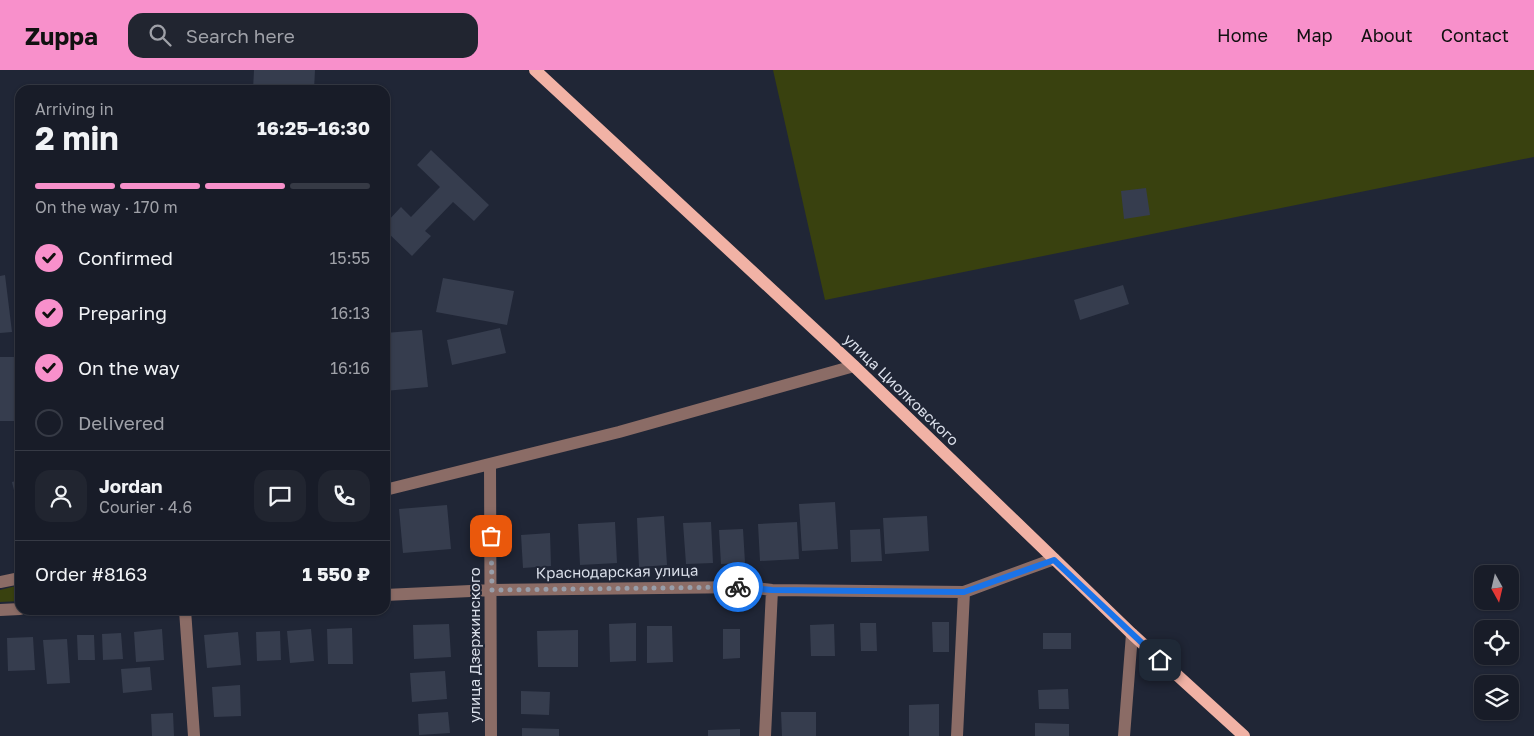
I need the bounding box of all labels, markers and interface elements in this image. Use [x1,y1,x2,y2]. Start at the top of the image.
search box [128,13,478,58]
text: Zuppa [25,21,98,50]
icon: search [146,21,174,49]
text: Search here [186,24,295,47]
text: Home [1217,24,1268,46]
text: Map [1296,24,1333,46]
text: About [1361,24,1413,46]
text: Contact [1441,24,1509,46]
text: Arriving in [35,99,114,119]
text: 16:25–16:30 [257,116,370,139]
text: 2 min [35,119,119,157]
text: On the way · 170 m [35,197,178,217]
icon: check [35,244,63,272]
text: Confirmed [78,246,173,269]
text: 15:55 [330,248,370,268]
icon: check [35,299,63,327]
text: Preparing [78,301,167,324]
text: 16:13 [331,303,370,323]
street label: улица Циолковского [840,330,963,449]
icon: check [35,354,63,382]
text: On the way [78,356,180,379]
text: 16:16 [330,358,370,378]
text: Delivered [78,411,165,434]
button: person [35,470,87,522]
button: chat [254,470,306,522]
button: phone [318,470,370,522]
text: Jordan [99,474,163,497]
text: Courier · 4.6 [99,497,192,517]
pin [470,515,512,557]
icon: bag [477,522,505,550]
street label: Краснодарская улица [535,561,698,581]
text: Order #8163 [35,562,147,585]
text: 1 550 ₽ [302,562,370,585]
courier [713,562,763,612]
north arrow [1474,565,1519,610]
map controls [1474,565,1519,720]
street label: улица Дзержинского [465,567,483,723]
icon: bike [724,573,752,601]
button: locate [1474,620,1519,665]
pin [1139,639,1181,681]
icon: home [1146,646,1174,674]
button: layers [1474,675,1519,720]

